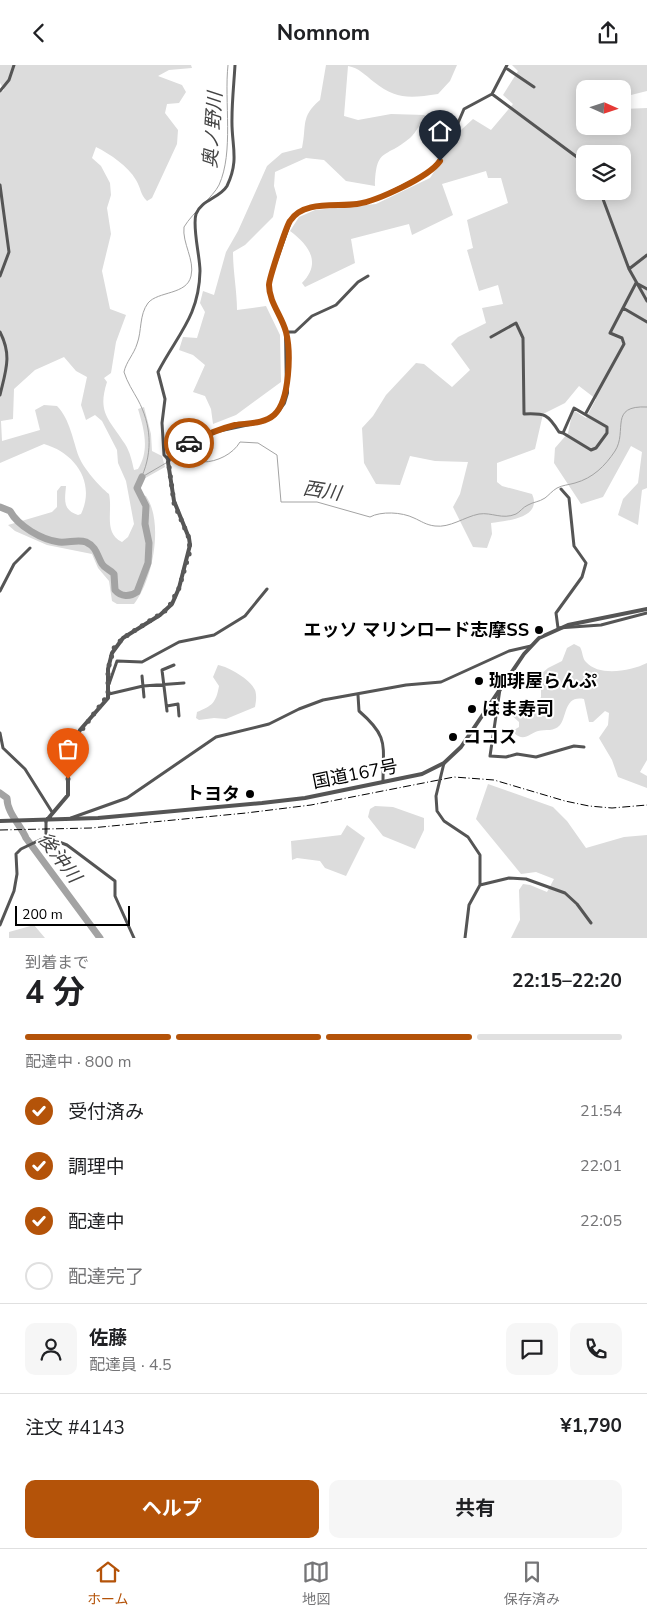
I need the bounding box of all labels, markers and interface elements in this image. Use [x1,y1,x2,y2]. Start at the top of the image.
text: Nomnom [277,18,370,48]
icon: back [25,19,53,47]
icon: share [594,19,622,47]
north arrow [576,80,631,135]
map controls [576,80,631,200]
water label: 奥ノ野川 [197,89,229,169]
pin [419,110,461,161]
icon: home [426,117,454,145]
button: layers [576,145,631,200]
courier [164,418,214,468]
icon: car [175,429,203,457]
water label: 西川 [301,475,345,507]
place label: エッソ マリンロード志摩SS [303,618,529,642]
marker: エッソ マリンロード志摩SS [533,624,545,636]
place label: 珈琲屋らんぷ [489,669,597,693]
marker: 珈琲屋らんぷ [473,675,485,687]
place label: はま寿司 [482,697,554,721]
marker: はま寿司 [466,703,478,715]
place label: ココス [463,725,517,749]
pin [47,728,89,779]
marker: ココス [447,731,459,743]
icon: bag [54,735,82,763]
street label: 国道167号 [310,754,400,794]
place label: トヨタ [186,782,240,806]
marker: トヨタ [244,788,256,800]
water label: 後沖川 [32,827,88,890]
scale bar [15,903,130,926]
text: 200 m [22,905,63,924]
text: 到着まで [25,952,89,974]
text: 22:15–22:20 [512,968,622,994]
text: 4 分 [25,971,85,1014]
text: 配達中 · 800 m [25,1051,131,1073]
icon: check [25,1097,53,1125]
text: 受付済み [68,1099,144,1125]
text: 21:54 [580,1100,622,1122]
icon: check [25,1152,53,1180]
text: 調理中 [68,1154,125,1180]
text: 22:01 [580,1155,622,1177]
icon: check [25,1207,53,1235]
text: 配達中 [68,1209,125,1235]
text: 22:05 [580,1210,622,1232]
text: 配達完了 [68,1264,144,1290]
button: person [25,1323,77,1375]
button: chat [506,1323,558,1375]
button: phone [570,1323,622,1375]
text: 佐藤 [89,1325,127,1351]
text: 配達員 · 4.5 [89,1354,172,1376]
text: ¥1,790 [560,1413,622,1439]
text: 注文 #4143 [25,1415,125,1441]
button: ヘルプ [25,1480,319,1538]
button: 共有 [329,1480,622,1538]
tab: ホーム [87,1558,128,1609]
tab: 地図 [302,1558,330,1609]
tab: 保存済み [504,1558,560,1609]

